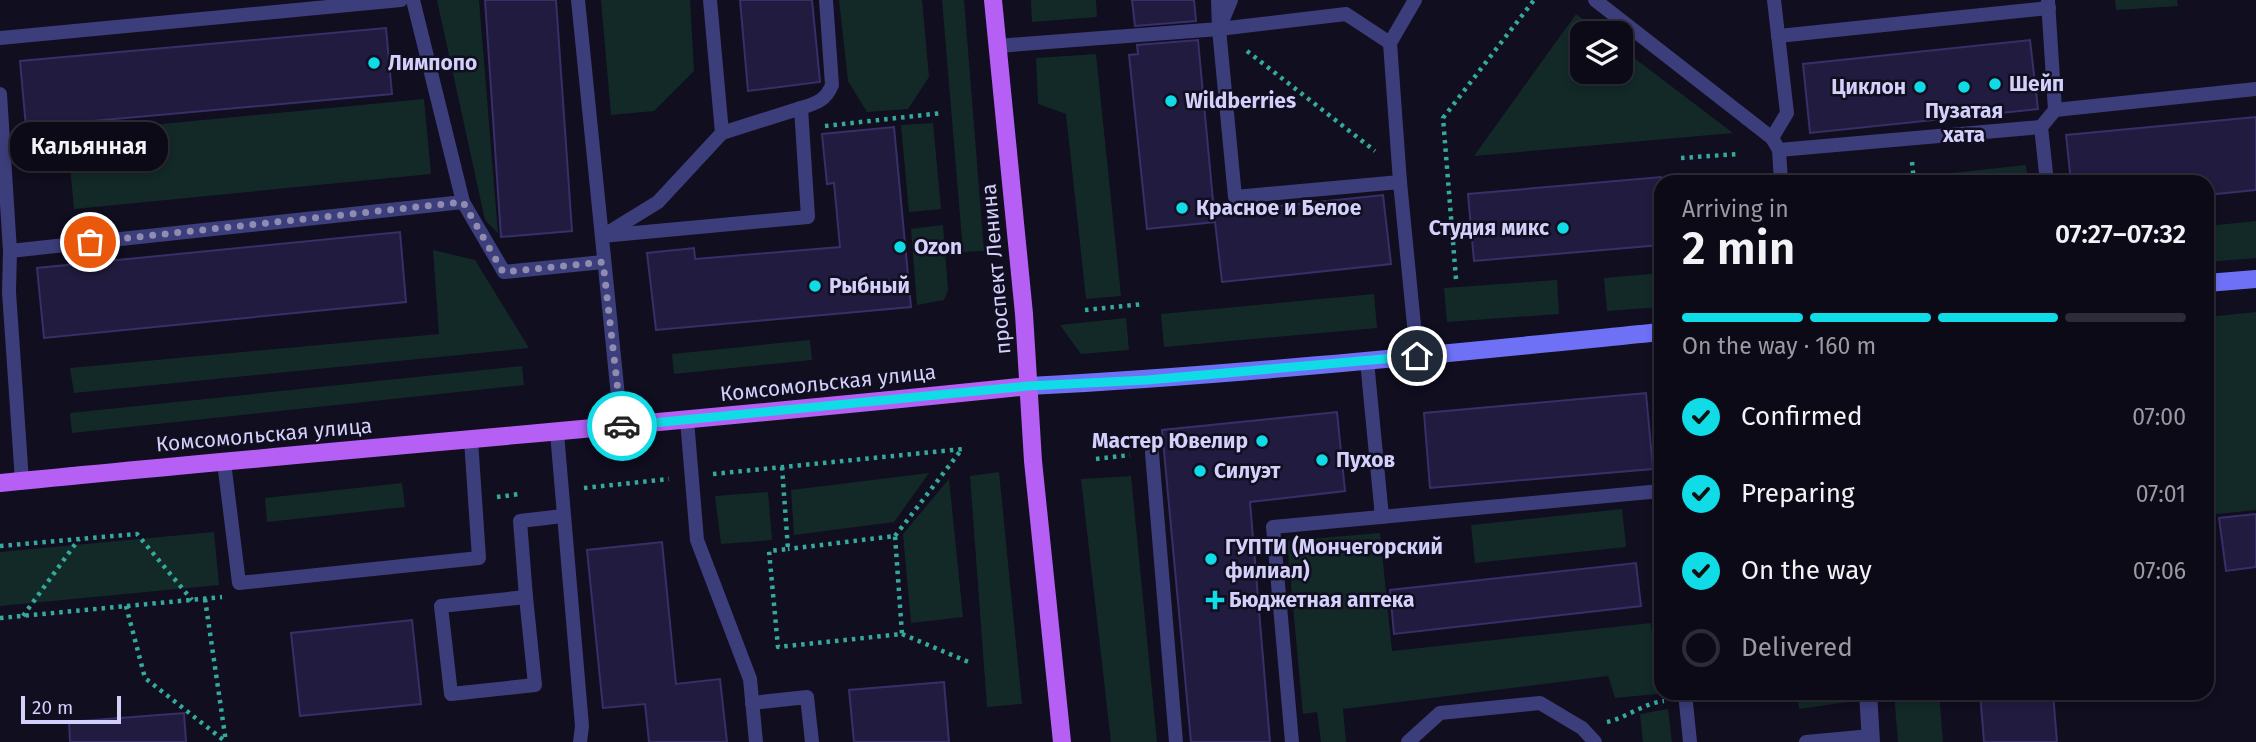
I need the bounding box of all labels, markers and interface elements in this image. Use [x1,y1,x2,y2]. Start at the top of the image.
map controls [1570,21,1633,84]
button: layers [1570,21,1633,84]
place label: Лимпопо [388,50,477,76]
marker: Лимпопо [366,55,382,71]
place label: Шейп [2009,71,2064,97]
place label: Циклон [1831,74,1906,100]
marker: Шейп [1987,76,2003,92]
marker: Циклон [1912,79,1928,95]
marker: Пузатая хата [1956,79,1972,95]
place label: Wildberries [1185,88,1296,114]
marker: Wildberries [1163,93,1179,109]
place label: Пузатая хата [1925,98,2003,148]
callout: Кальянная [11,123,169,172]
text: Кальянная [31,132,147,160]
street label: проспект Ленина [976,183,1016,355]
place label: Красное и Белое [1196,195,1362,221]
text: Arriving in [1682,195,1789,223]
marker: Красное и Белое [1174,200,1190,216]
pin [60,212,120,272]
place label: Студия микс [1429,215,1549,241]
text: 07:27–07:32 [2055,219,2186,250]
marker: Студия микс [1555,220,1571,236]
text: 2 min [1682,221,1795,276]
icon: bag [71,223,109,261]
place label: Ozon [914,234,962,260]
marker: Ozon [892,239,908,255]
place label: Рыбный [829,273,910,299]
marker: Рыбный [807,278,823,294]
pin [1387,326,1447,386]
text: On the way · 160 m [1682,332,1876,360]
icon: home [1398,337,1436,375]
street label: Комсомольская улица [719,359,937,407]
courier [587,391,657,461]
icon: check [1682,398,1720,436]
text: Confirmed [1741,401,1862,432]
text: 07:00 [2132,403,2186,431]
icon: car [603,407,641,445]
street label: Комсомольская улица [155,413,373,457]
place label: Мастер Ювелир [1092,428,1248,454]
marker: Мастер Ювелир [1254,433,1270,449]
place label: Пухов [1336,447,1395,473]
marker: Пухов [1314,452,1330,468]
place label: Силуэт [1214,458,1282,484]
marker: Силуэт [1192,463,1208,479]
icon: check [1682,475,1720,513]
text: Preparing [1741,478,1854,509]
text: 07:01 [2136,480,2186,508]
place label: ГУПТИ (Мончегорский филиал) [1225,534,1443,584]
marker: ГУПТИ (Мончегорский филиал) [1203,551,1219,567]
icon: check [1682,552,1720,590]
text: On the way [1741,555,1872,586]
text: 07:06 [2133,557,2186,585]
place label: Бюджетная аптека [1229,587,1414,613]
marker: Бюджетная аптека [1207,592,1223,608]
text: Delivered [1741,632,1853,663]
scale bar [21,693,121,725]
text: 20 m [32,696,73,719]

